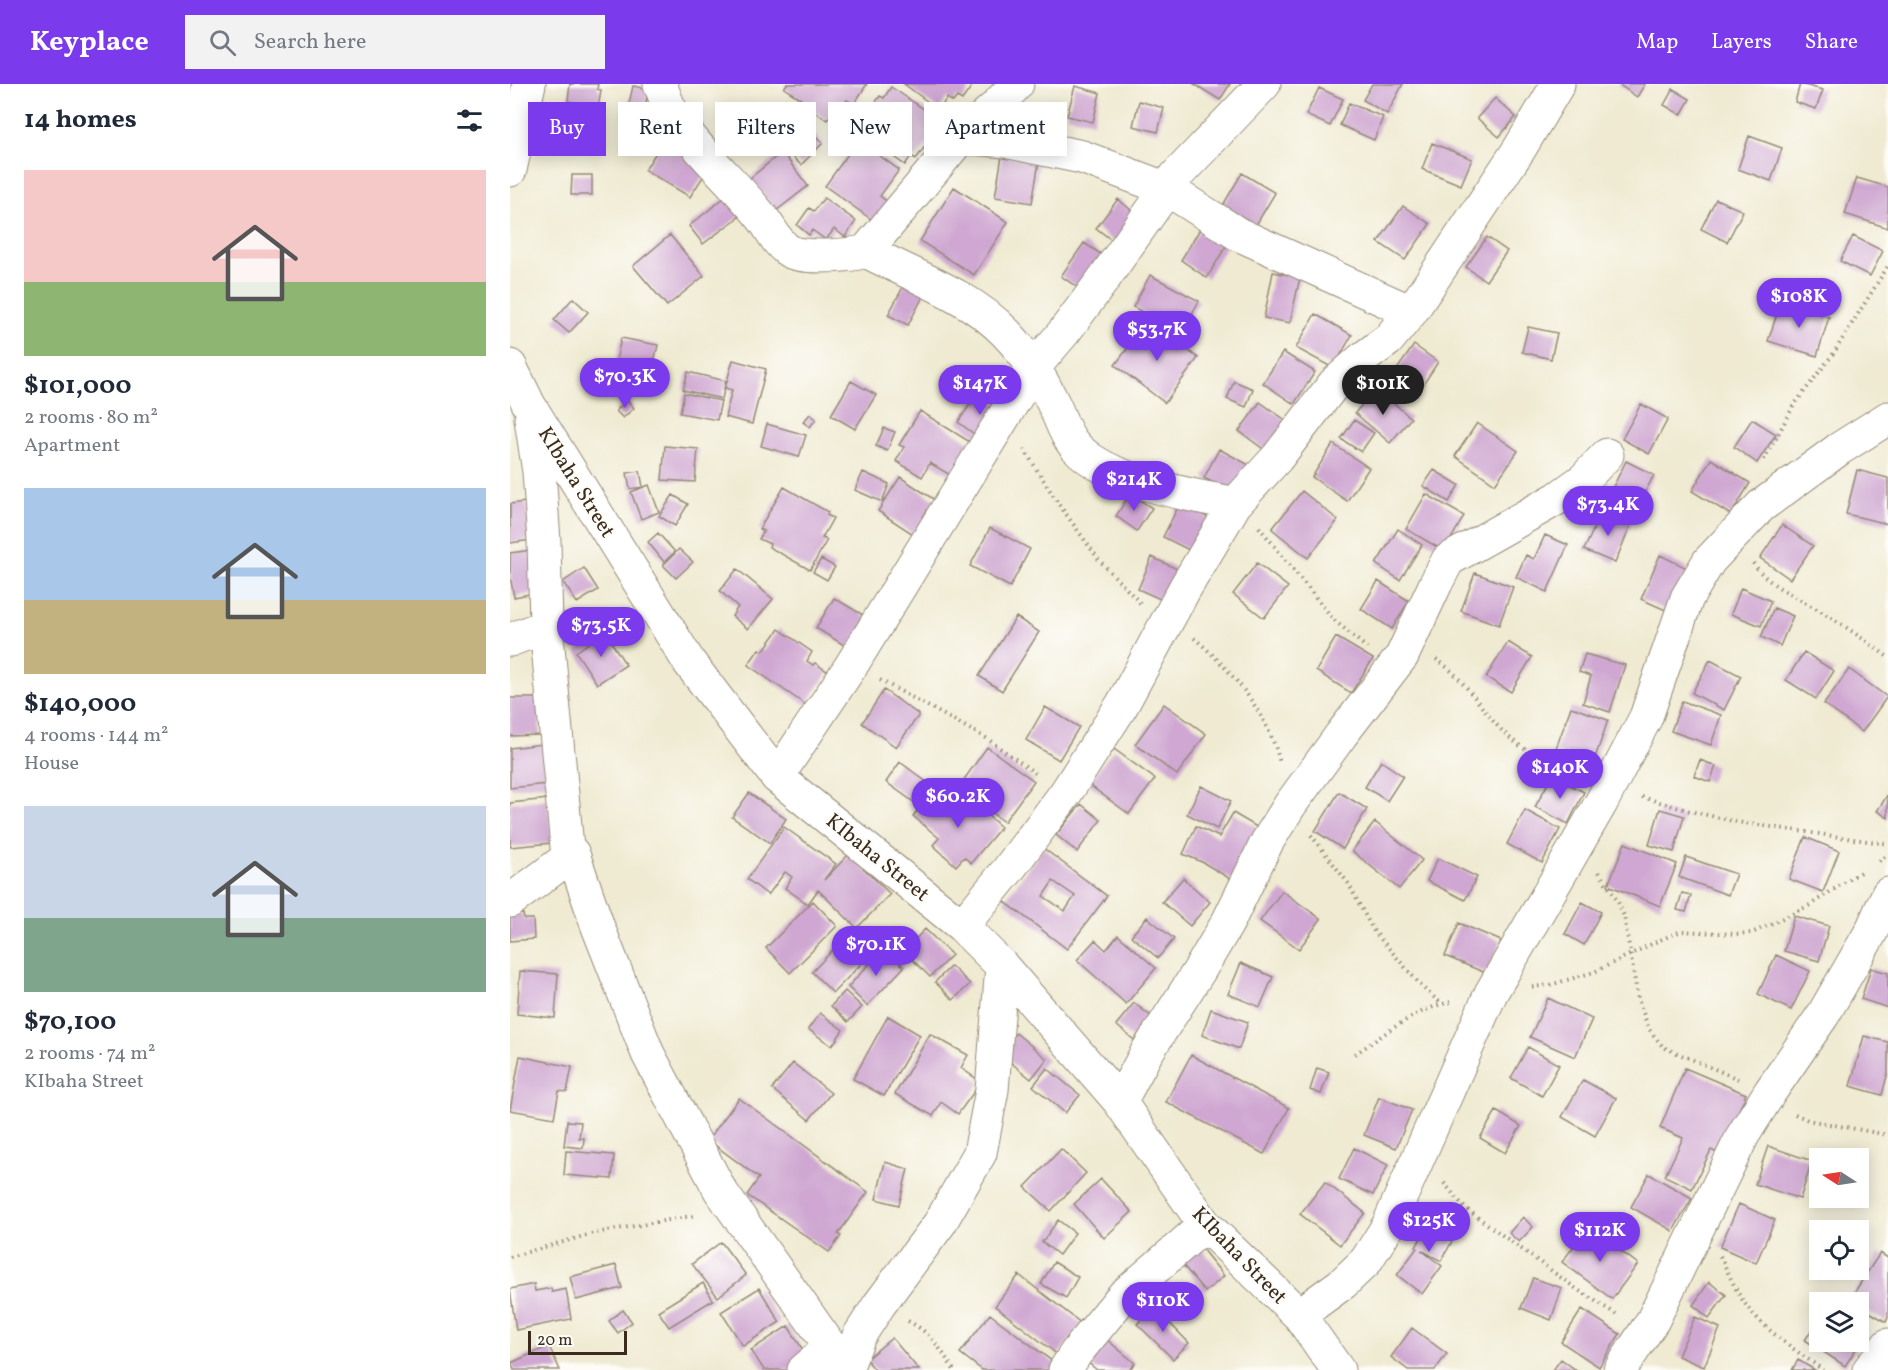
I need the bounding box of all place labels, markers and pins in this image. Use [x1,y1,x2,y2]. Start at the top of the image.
pin: $108K [1757,278,1841,329]
pin: $53.7K [1108,311,1206,362]
pin: $70.3K [576,358,674,409]
pin: $147K [938,365,1022,416]
pin: $101K [1341,365,1425,416]
pin: $214K [1092,461,1176,512]
pin: $73.4K [1559,486,1657,537]
pin: $73.5K [552,607,650,658]
pin: $140K [1518,749,1602,800]
pin: $60.2K [909,778,1007,829]
pin: $70.1K [827,926,925,977]
pin: $125K [1387,1202,1471,1253]
pin: $112K [1558,1212,1642,1263]
pin: $110K [1121,1282,1205,1333]

